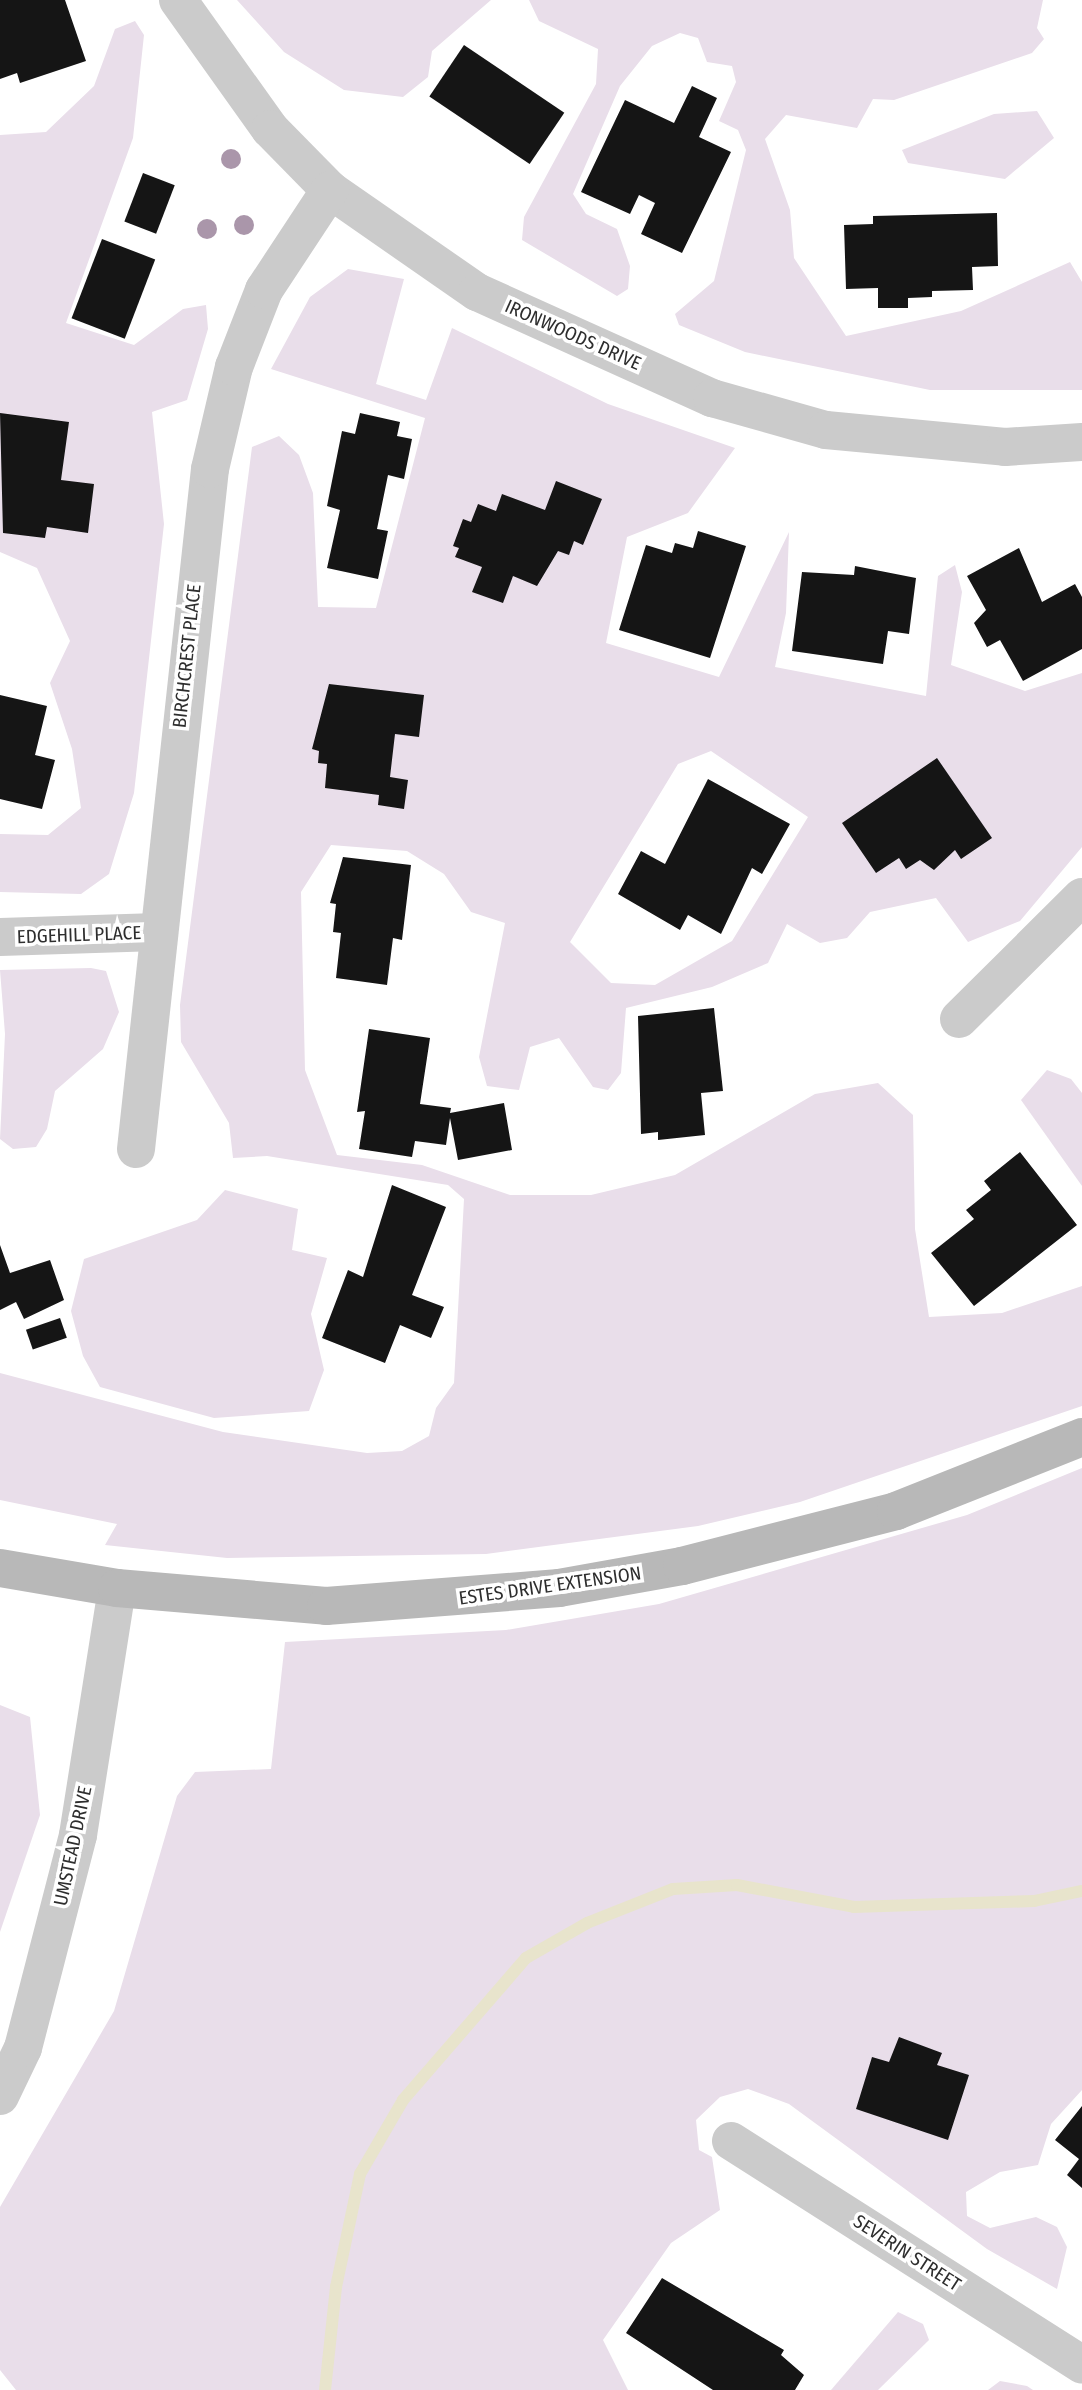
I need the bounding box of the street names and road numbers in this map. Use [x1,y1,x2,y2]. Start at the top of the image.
street label: IRONWOODS DRIVE [501,295,645,375]
street label: BIRCHCREST PLACE [168,583,206,729]
street label: EDGEHILL PLACE [17,921,141,949]
street label: ESTES DRIVE EXTENSION [457,1562,643,1610]
street label: UMSTEAD DRIVE [49,1784,97,1908]
street label: SEVERIN STREET [849,2210,965,2296]

